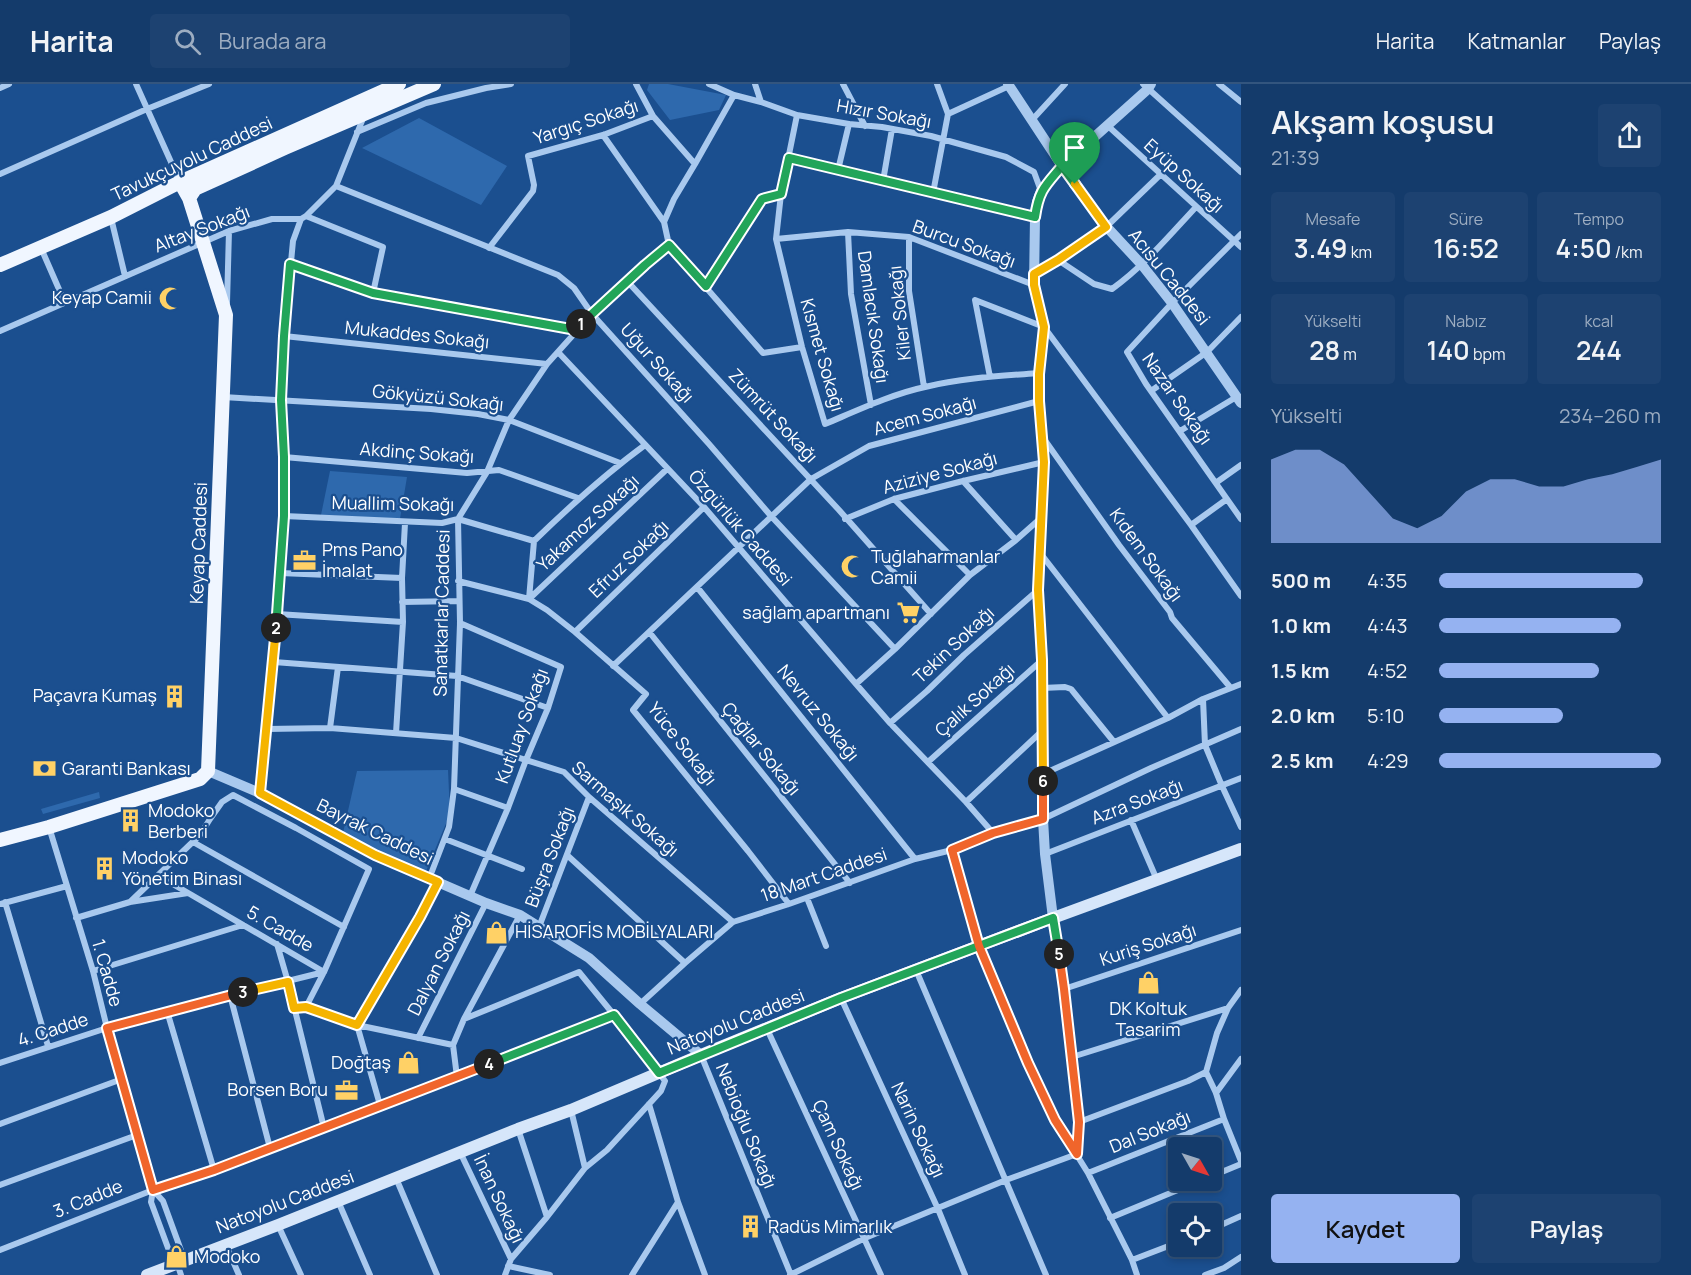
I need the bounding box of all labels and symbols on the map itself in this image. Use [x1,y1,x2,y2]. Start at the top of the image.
street label: Yargıç Sokağı [530,93,641,149]
street label: Hızır Sokağı [835,93,933,133]
street label: Tavukçuyolu Caddesi [107,110,276,206]
pin [1049,122,1100,184]
street label: Eyüp Sokağı [1139,133,1230,218]
street label: Altay Sokağı [150,199,253,257]
street label: Burcu Sokağı [910,213,1019,273]
street label: Acısu Caddesi [1123,223,1216,330]
street label: Damlacık Sokağı [853,249,895,385]
street label: Kiler Sokağı [882,264,916,362]
place label: Keyap Camii [52,285,152,309]
mosque icon: Keyap Camii [157,285,183,311]
street label: Kısmet Sokağı [795,295,851,414]
pin: 1 [566,309,596,339]
street label: Mukaddes Sokağı [344,314,491,354]
street label: Uğur Sokağı [615,317,700,407]
street label: Nazar Sokağı [1137,348,1218,449]
street label: Zümrüt Sokağı [724,363,824,468]
street label: Gökyüzü Sokağı [371,378,505,416]
street label: Acem Sokağı [871,390,979,440]
street label: Akdinç Sokağı [359,436,475,468]
street label: Aziziye Sokağı [880,445,1000,499]
street label: Özgürlük Caddesi [684,464,798,590]
street label: Yakamoz Sokağı [531,469,644,576]
street label: Keyap Caddesi [184,482,212,604]
street label: Muallim Sokağı [331,490,455,516]
street label: Kıdem Sokağı [1105,503,1189,606]
street label: Efruz Sokağı [583,514,674,603]
street label: Sanatkarlar Caddesi [428,529,454,697]
place label: Pms Pano İmalat [322,537,403,582]
place label: Tuğlaharmanlar Camii [871,544,1001,589]
office icon: Pms Pano İmalat [291,547,317,573]
mosque icon: Tuğlaharmanlar Camii [840,554,866,580]
place label: sağlam apartmanı [742,600,890,624]
supermarket icon: sağlam apartmanı [895,600,921,626]
street label: Tekin Sokağı [908,600,999,688]
pin: 2 [261,613,291,643]
street label: Çalık Sokağı [929,657,1019,741]
street label: Nevruz Sokağı [772,659,865,766]
street label: Kutluay Sokağı [489,665,553,787]
place label: Paçavra Kumaş [33,683,157,707]
building icon: Paçavra Kumaş [162,683,188,709]
street label: Yüce Sokağı [643,697,723,790]
street label: Çağlar Sokağı [717,697,807,800]
street label: Sarmaşık Sokağı [567,755,684,861]
bank icon: Garanti Bankası [31,756,57,782]
place label: Garanti Bankası [62,756,191,780]
pin: 6 [1028,766,1058,796]
street label: Azra Sokağı [1087,773,1186,830]
street label: Bayrak Caddesi [313,792,438,870]
place label: Modoko Berberi [148,798,214,843]
street label: Büşra Sokağı [519,803,579,911]
building icon: Modoko Berberi [117,808,143,834]
street label: 18 Mart Caddesi [757,841,890,907]
place label: Modoko Yönetim Binası [122,845,242,890]
building icon: Modoko Yönetim Binası [91,855,117,881]
street label: 5. Cadde [243,899,318,957]
street label: Dalyan Sokağı [401,906,475,1019]
street label: Kuriş Sokağı [1096,917,1199,971]
shop icon: HİSAROFİS MOBİLYALARI [484,919,510,945]
place label: HİSAROFİS MOBİLYALARI [515,919,713,943]
street label: 1. Cadde [87,936,129,1009]
pin: 5 [1044,939,1074,969]
shop icon: DK Koltuk Tasarim [1135,970,1161,996]
pin: 3 [228,977,258,1007]
street label: Natoyolu Caddesi [663,983,808,1060]
place label: DK Koltuk Tasarim [1109,996,1188,1041]
street label: 4. Cadde [14,1006,91,1052]
pin: 4 [474,1049,504,1079]
place label: Doğtaş [331,1050,391,1074]
shop icon: Doğtaş [396,1050,422,1076]
street label: Nebioğlu Sokağı [711,1059,783,1192]
place label: Borsen Boru [227,1077,328,1101]
office icon: Borsen Boru [333,1077,359,1103]
street label: Narin Sokağı [886,1078,952,1181]
street label: Çam Sokağı [807,1095,870,1194]
street label: Dal Sokağı [1106,1104,1194,1158]
north arrow [1168,1137,1222,1191]
street label: İnan Sokağı [469,1151,531,1247]
street label: Natoyolu Caddesi [212,1164,357,1238]
street label: 3. Cadde [49,1173,126,1223]
building icon: Radüs Mimarlık [737,1214,763,1240]
place label: Radüs Mimarlık [768,1214,893,1238]
shop icon: Modoko [163,1244,189,1270]
place label: Modoko [194,1244,260,1268]

